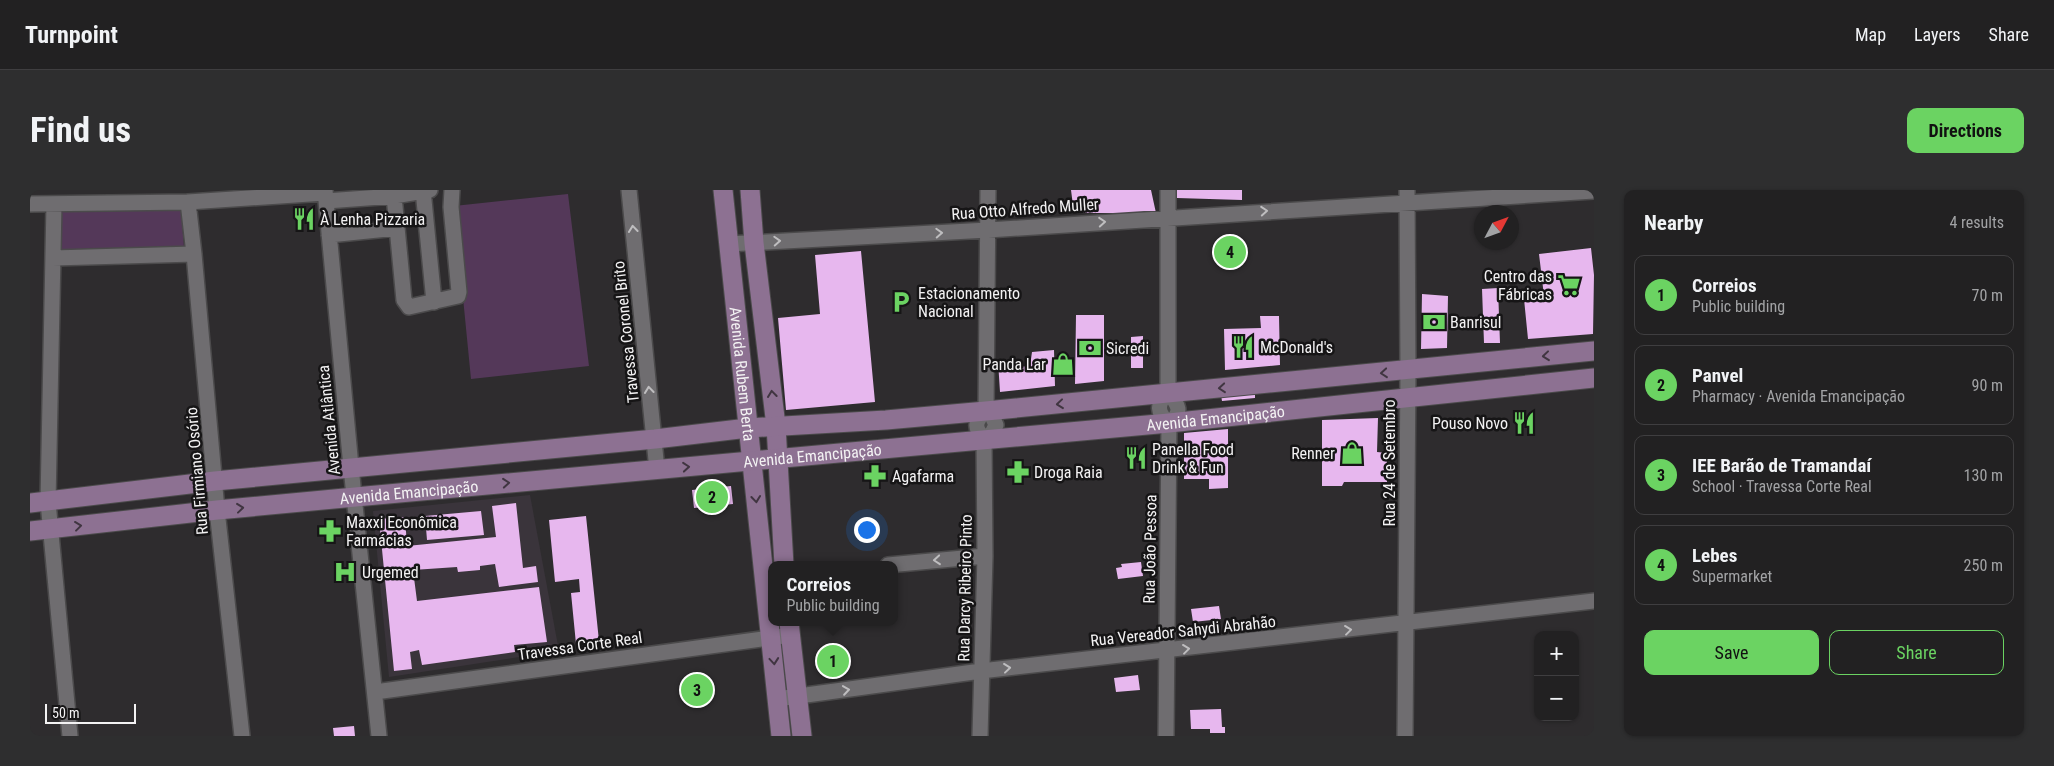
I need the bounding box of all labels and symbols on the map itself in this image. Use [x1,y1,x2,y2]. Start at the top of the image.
street label: Rua Otto Alfredo Muller [951,194,1099,224]
north arrow [1474,205,1519,250]
restaurant icon: À Lenha Pizzaria [291,206,317,232]
one-way arrow [1260,206,1268,217]
place label: À Lenha Pizzaria [320,210,425,229]
one-way arrow [1098,217,1106,228]
one-way arrow [628,224,639,232]
one-way arrow [936,227,944,238]
pin: 4 [1214,233,1246,271]
one-way arrow [773,236,781,247]
street label: Travessa Coronel Brito [609,260,643,404]
place label: Centro das Fábricas [1484,267,1552,304]
supermarket icon: Centro das Fábricas [1556,272,1582,298]
place label: Estacionamento Nacional [918,284,1020,321]
parking icon: Estacionamento Nacional [888,289,914,315]
street label: Avenida Rubem Berta [726,306,759,442]
bank icon: Banrisul [1421,309,1447,335]
place label: Banrisul [1450,313,1501,332]
restaurant icon: McDonald's [1230,334,1256,360]
bank icon: Sicredi [1077,335,1103,361]
place label: McDonald's [1260,338,1333,357]
place label: Sicredi [1106,339,1149,358]
shop icon: Panda Lar [1050,351,1076,377]
one-way arrow [1541,351,1549,362]
place label: Panda Lar [982,355,1046,374]
street label: Avenida Atlântica [314,364,344,476]
one-way arrow [1380,367,1388,378]
one-way arrow [1218,382,1226,393]
one-way arrow [644,386,655,394]
one-way arrow [767,390,778,398]
one-way arrow [1056,398,1064,409]
street label: Rua 24 de Setembro [1380,400,1399,526]
street label: Avenida Emancipação [1146,401,1286,435]
street label: Rua Firmiano Osório [182,406,212,536]
restaurant icon: Pouso Novo [1511,410,1537,436]
place label: Pouso Novo [1432,414,1508,433]
street label: Avenida Emancipação [742,440,882,471]
place label: Panella Food Drink & Fun [1152,440,1234,477]
shop icon: Renner [1339,440,1365,466]
place label: Renner [1291,444,1335,463]
restaurant icon: Panella Food Drink & Fun [1123,445,1149,471]
pharmacy icon: Droga Raia [1005,459,1031,485]
one-way arrow [682,462,690,473]
pharmacy icon: Agafarma [862,463,888,489]
place label: Droga Raia [1034,463,1103,482]
place label: Agafarma [892,467,954,486]
street label: Avenida Emancipação [339,476,479,508]
one-way arrow [503,478,511,489]
pin: 2 [696,478,728,516]
street label: Rua João Pessoa [1140,494,1160,604]
one-way arrow [750,496,761,504]
one-way arrow [236,503,244,514]
place label: Maxxi Econômica Farmácias [346,513,457,550]
street label: Rua Darcy Ribeiro Pinto [954,514,976,662]
your location [854,517,880,543]
pharmacy icon: Maxxi Econômica Farmácias [317,518,343,544]
one-way arrow [75,521,83,532]
one-way arrow [933,554,941,565]
hospital icon: Urgemed [332,559,358,585]
place label: Urgemed [362,563,419,582]
street label: Rua Vereador Sahydi Abrahão [1089,612,1277,650]
one-way arrow [1344,625,1352,636]
street label: Travessa Corte Real [516,628,644,664]
pin: 1 [817,642,849,680]
one-way arrow [1182,644,1190,655]
one-way arrow [768,657,779,665]
one-way arrow [1003,663,1011,674]
pin: 3 [681,671,713,709]
one-way arrow [842,685,850,695]
scale bar [45,701,136,724]

